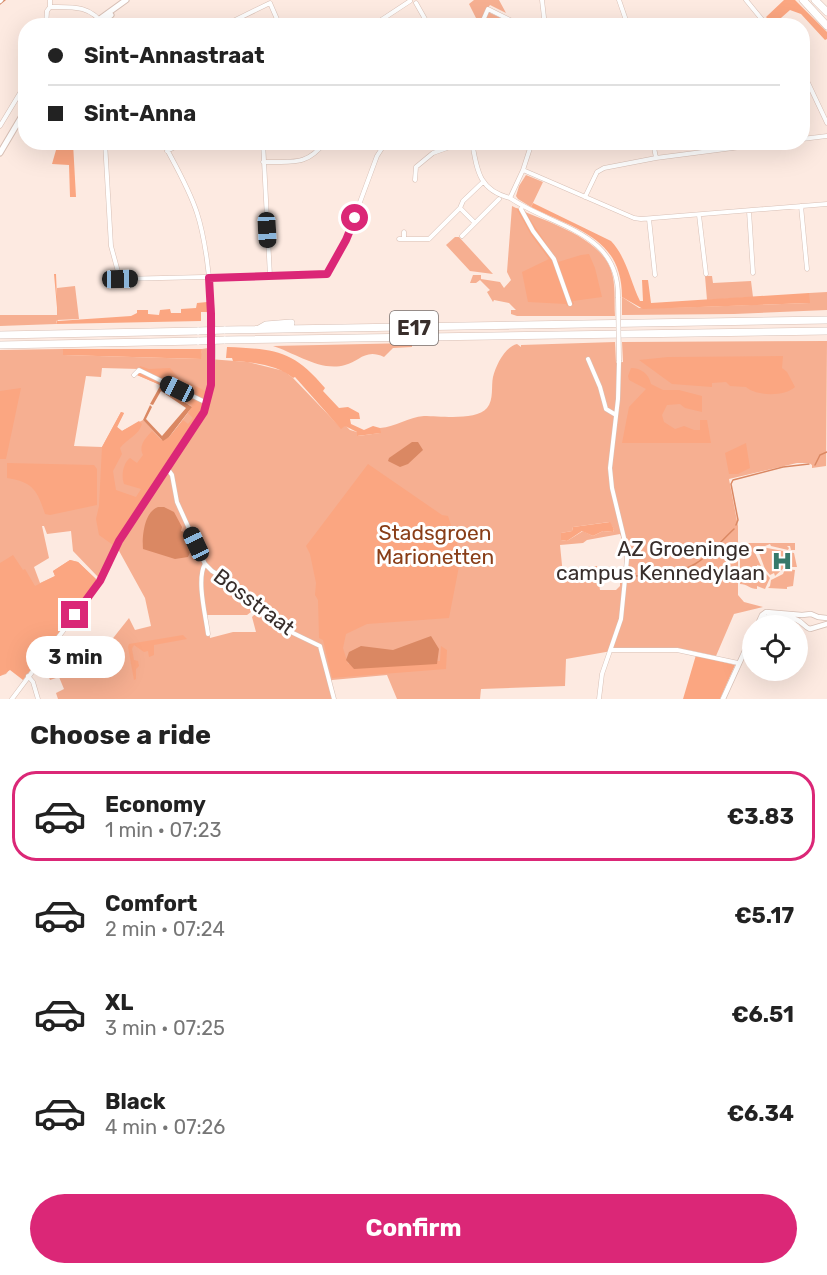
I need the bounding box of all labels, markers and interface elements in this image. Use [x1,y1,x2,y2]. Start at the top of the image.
text: Sint-Annastraat [84,42,265,69]
text: Sint-Anna [84,100,196,127]
route start [341,204,368,231]
car [257,212,277,248]
car [102,270,138,288]
road number: E17 [390,311,438,345]
car [157,373,197,405]
park label: Stadsgroen Marionetten [376,520,494,569]
car [180,524,212,564]
place label: AZ Groeninge - campus Kennedylaan [556,536,765,585]
hospital icon: AZ Groeninge - campus Kennedylaan [770,549,794,573]
street label: Bosstraat [209,563,300,640]
route end [61,601,88,628]
map controls [742,615,808,681]
button: locate [742,615,808,681]
callout: 3 min [26,636,124,678]
text: 3 min [48,645,103,669]
text: Choose a ride [30,719,211,751]
icon: car [33,789,87,843]
text: Economy [105,791,206,818]
text: €3.83 [727,803,794,830]
text: 1 min · 07:23 [105,818,221,842]
icon: car [33,888,87,942]
text: Comfort [105,890,197,917]
text: €5.17 [734,902,794,929]
text: 2 min · 07:24 [105,917,225,941]
icon: car [33,987,87,1041]
text: XL [105,989,133,1016]
text: €6.51 [731,1001,794,1028]
text: 3 min · 07:25 [105,1016,225,1040]
icon: car [33,1086,87,1140]
text: Black [105,1088,166,1115]
text: €6.34 [727,1100,794,1127]
text: 4 min · 07:26 [105,1115,225,1139]
button: Confirm [30,1194,797,1263]

